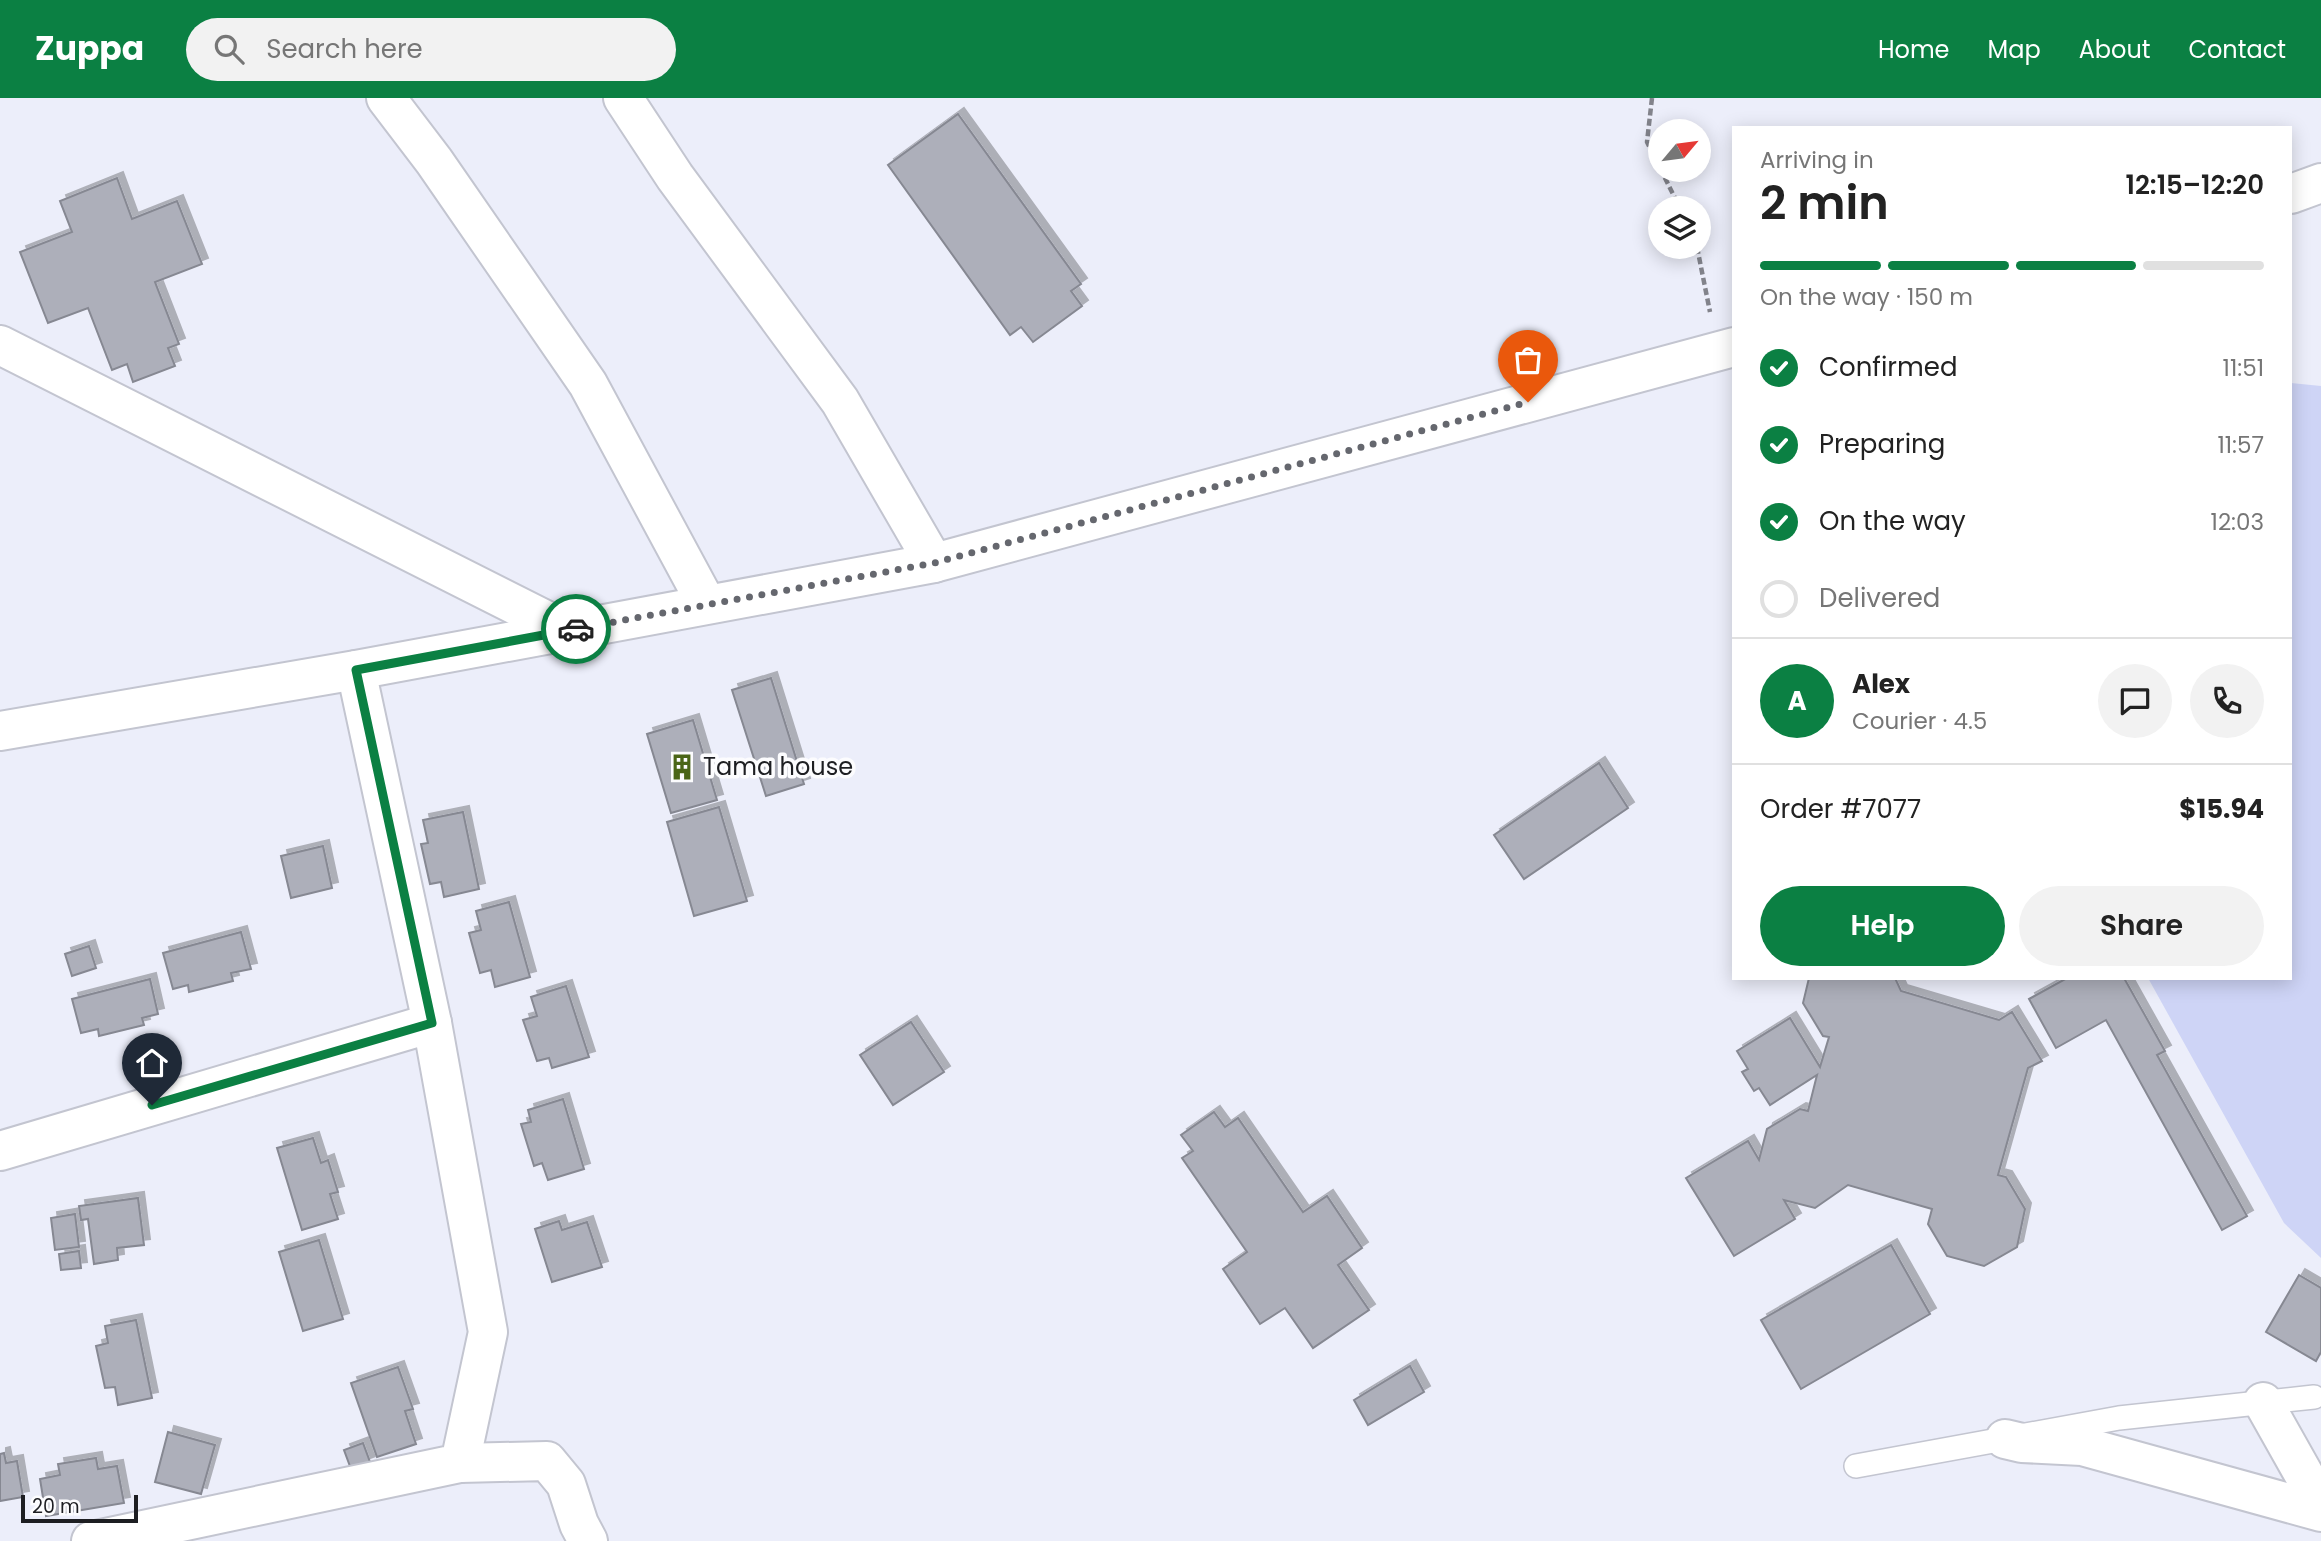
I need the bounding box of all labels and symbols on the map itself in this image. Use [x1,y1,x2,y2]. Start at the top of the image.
north arrow [1648,119,1712,182]
pin [1498,330,1558,402]
courier [541,594,611,664]
place label: Tama house [703,750,853,783]
building icon: Tama house [667,752,697,782]
pin [122,1033,182,1105]
scale bar [21,1492,138,1524]

